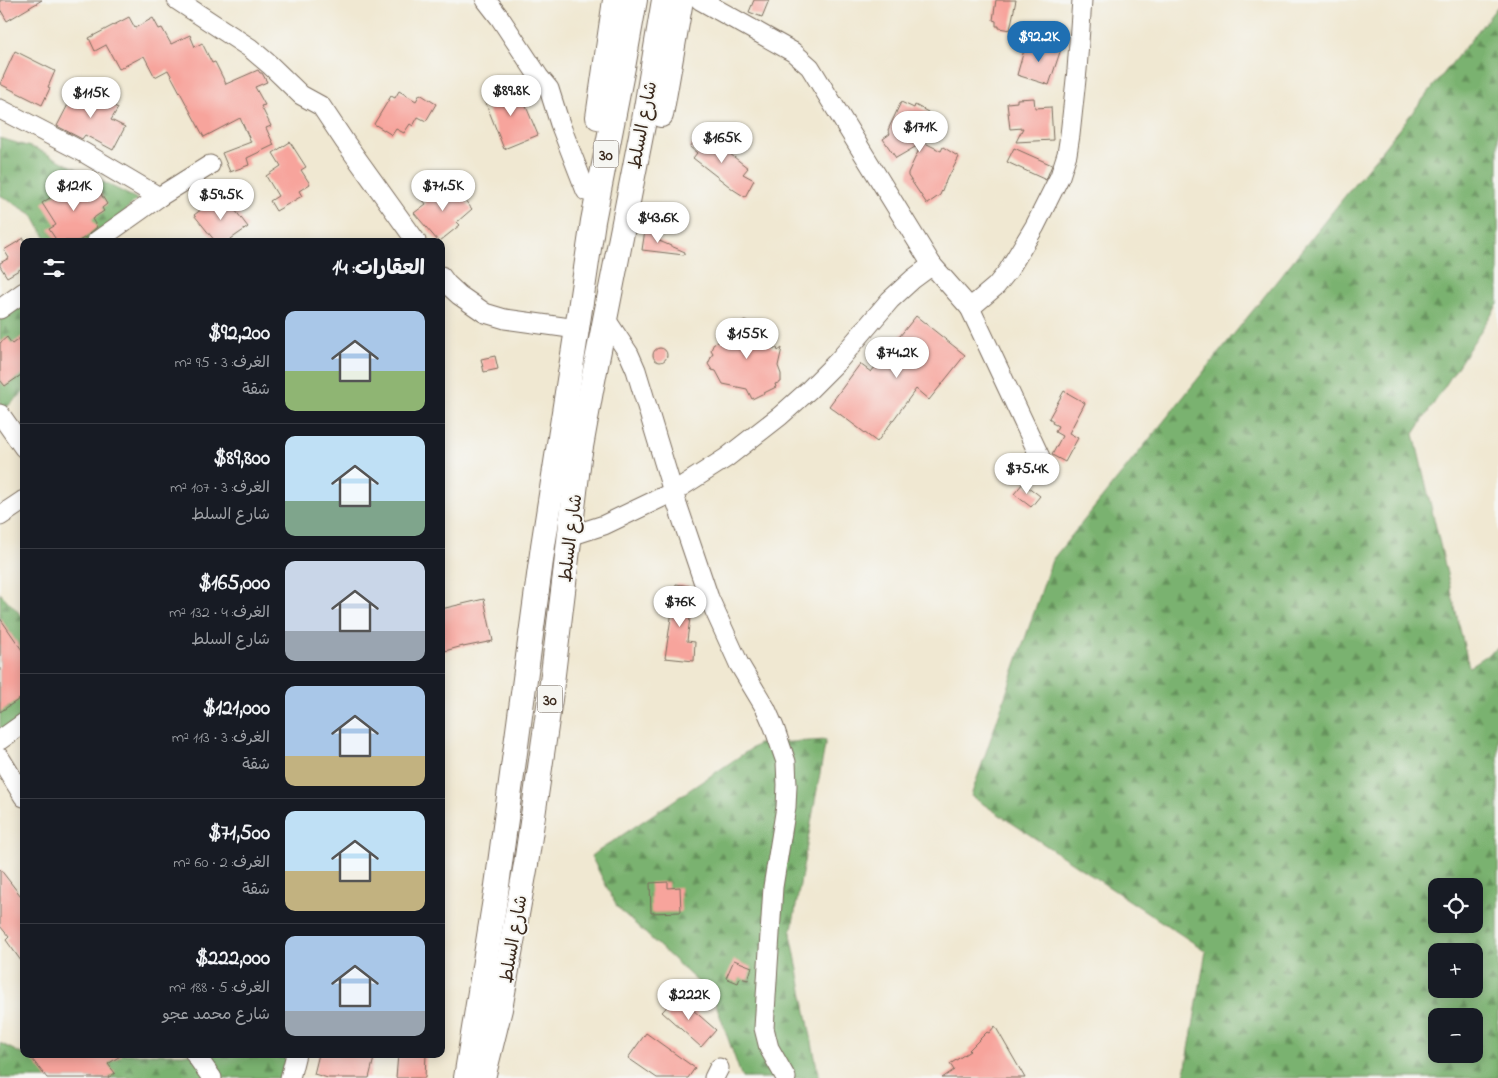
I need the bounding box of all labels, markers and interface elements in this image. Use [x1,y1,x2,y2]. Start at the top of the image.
pin: $92.2K [998,20,1080,63]
text: $92.2K [1018,25,1060,49]
pin: $89.8K [470,74,552,117]
pin: $115K [56,76,126,119]
text: $89.8K [492,79,530,103]
street label: شارع السلط [623,79,665,171]
text: $115K [73,81,109,105]
pin: $171K [885,110,955,153]
text: $171K [903,115,937,139]
pin: $165K [687,121,757,164]
text: $165K [703,126,741,150]
road number: 30 [594,140,618,168]
pin: $121K [39,170,109,212]
pin: $71.5K [402,170,484,212]
text: $121K [56,174,92,198]
text: $71.5K [422,174,464,198]
pin: $59.5K [180,178,262,221]
text: $59.5K [199,183,243,207]
pin: $43.6K [617,202,699,244]
text: $43.6K [638,206,678,230]
icon: filters [40,254,68,282]
text: العقارات: 14 [332,254,425,284]
pin: $155K [712,318,782,360]
text: $92,200 [208,319,270,349]
text: $155K [727,322,767,346]
icon: home [325,331,385,391]
pin: $74.2K [856,336,938,379]
text: $74.2K [876,341,918,365]
text: الغرف: 3 · 95 m² [175,351,270,375]
text: شقة [242,378,270,402]
text: $89,800 [213,444,270,474]
pin: $75.4K [986,452,1068,495]
icon: home [325,456,385,516]
text: $75.4K [1005,457,1049,481]
text: الغرف: 3 · 107 m² [170,476,270,500]
street label: شارع السلط [554,493,590,584]
text: شارع السلط [191,503,270,527]
text: $165,000 [199,569,270,599]
icon: home [325,581,385,641]
pin: $76K [650,586,710,628]
text: $76K [664,590,696,614]
text: الغرف: 4 · 132 m² [169,601,270,625]
text: شارع السلط [191,628,270,652]
road number: 30 [538,686,562,712]
text: $121,000 [203,694,270,724]
icon: home [325,706,385,766]
text: الغرف: 3 · 113 m² [172,726,270,750]
text: شقة [242,753,270,777]
text: $71,500 [208,819,270,849]
icon: home [325,831,385,891]
text: الغرف: 2 · 60 m² [173,851,270,875]
text: شقة [242,878,270,902]
map controls [1428,878,1483,1063]
button: locate [1428,878,1483,933]
street label: شارع السلط [494,893,535,985]
button: + [1428,943,1483,998]
text: $222,000 [195,944,270,974]
icon: home [325,956,385,1016]
text: الغرف: 5 · 188 m² [169,976,270,1000]
pin: $222K [654,978,724,1021]
text: $222K [668,983,710,1007]
text: شارع محمد عجو [162,1003,270,1027]
button: − [1428,1008,1483,1063]

